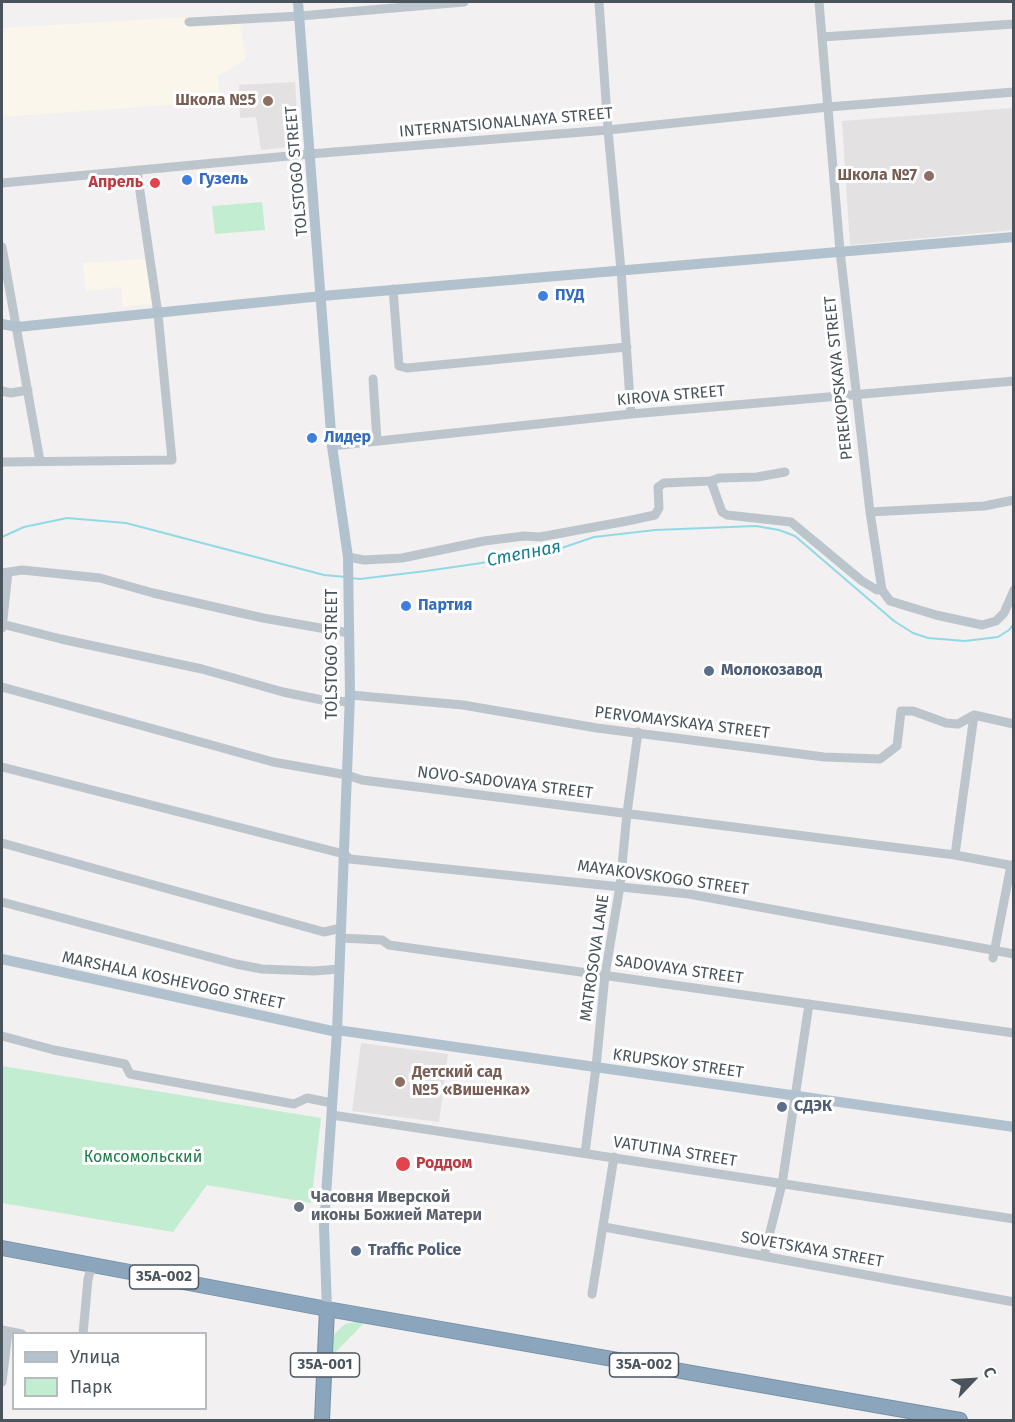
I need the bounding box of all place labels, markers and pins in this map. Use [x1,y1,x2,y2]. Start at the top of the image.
place label: Школа №5 [175,91,256,111]
marker: Школа №5 [261,94,275,108]
place label: Школа №7 [838,166,917,186]
marker: Школа №7 [922,169,936,183]
place label: Гузель [199,170,248,190]
place label: Апрель [89,173,143,193]
marker: Гузель [180,173,194,187]
marker: Апрель [148,176,162,190]
place label: ПУД [555,286,584,306]
marker: ПУД [536,289,550,303]
place label: Лидер [324,428,371,448]
marker: Лидер [305,431,319,445]
place label: Партия [418,596,472,616]
marker: Партия [399,599,413,613]
place label: Молокозавод [721,661,822,681]
marker: Молокозавод [702,664,716,678]
place label: Детский сад №5 «Вишенка» [412,1063,530,1101]
marker: Детский сад №5 «Вишенка» [393,1075,407,1089]
place label: СДЭК [794,1097,832,1117]
marker: СДЭК [775,1100,789,1114]
place label: Роддом [416,1154,472,1174]
marker: Роддом [394,1155,412,1173]
place label: Часовня Иверской иконы Божией Матери [311,1188,482,1226]
marker: Часовня Иверской иконы Божией Матери [292,1200,306,1214]
place label: Traffic Police [368,1241,461,1261]
marker: Traffic Police [349,1244,363,1258]

